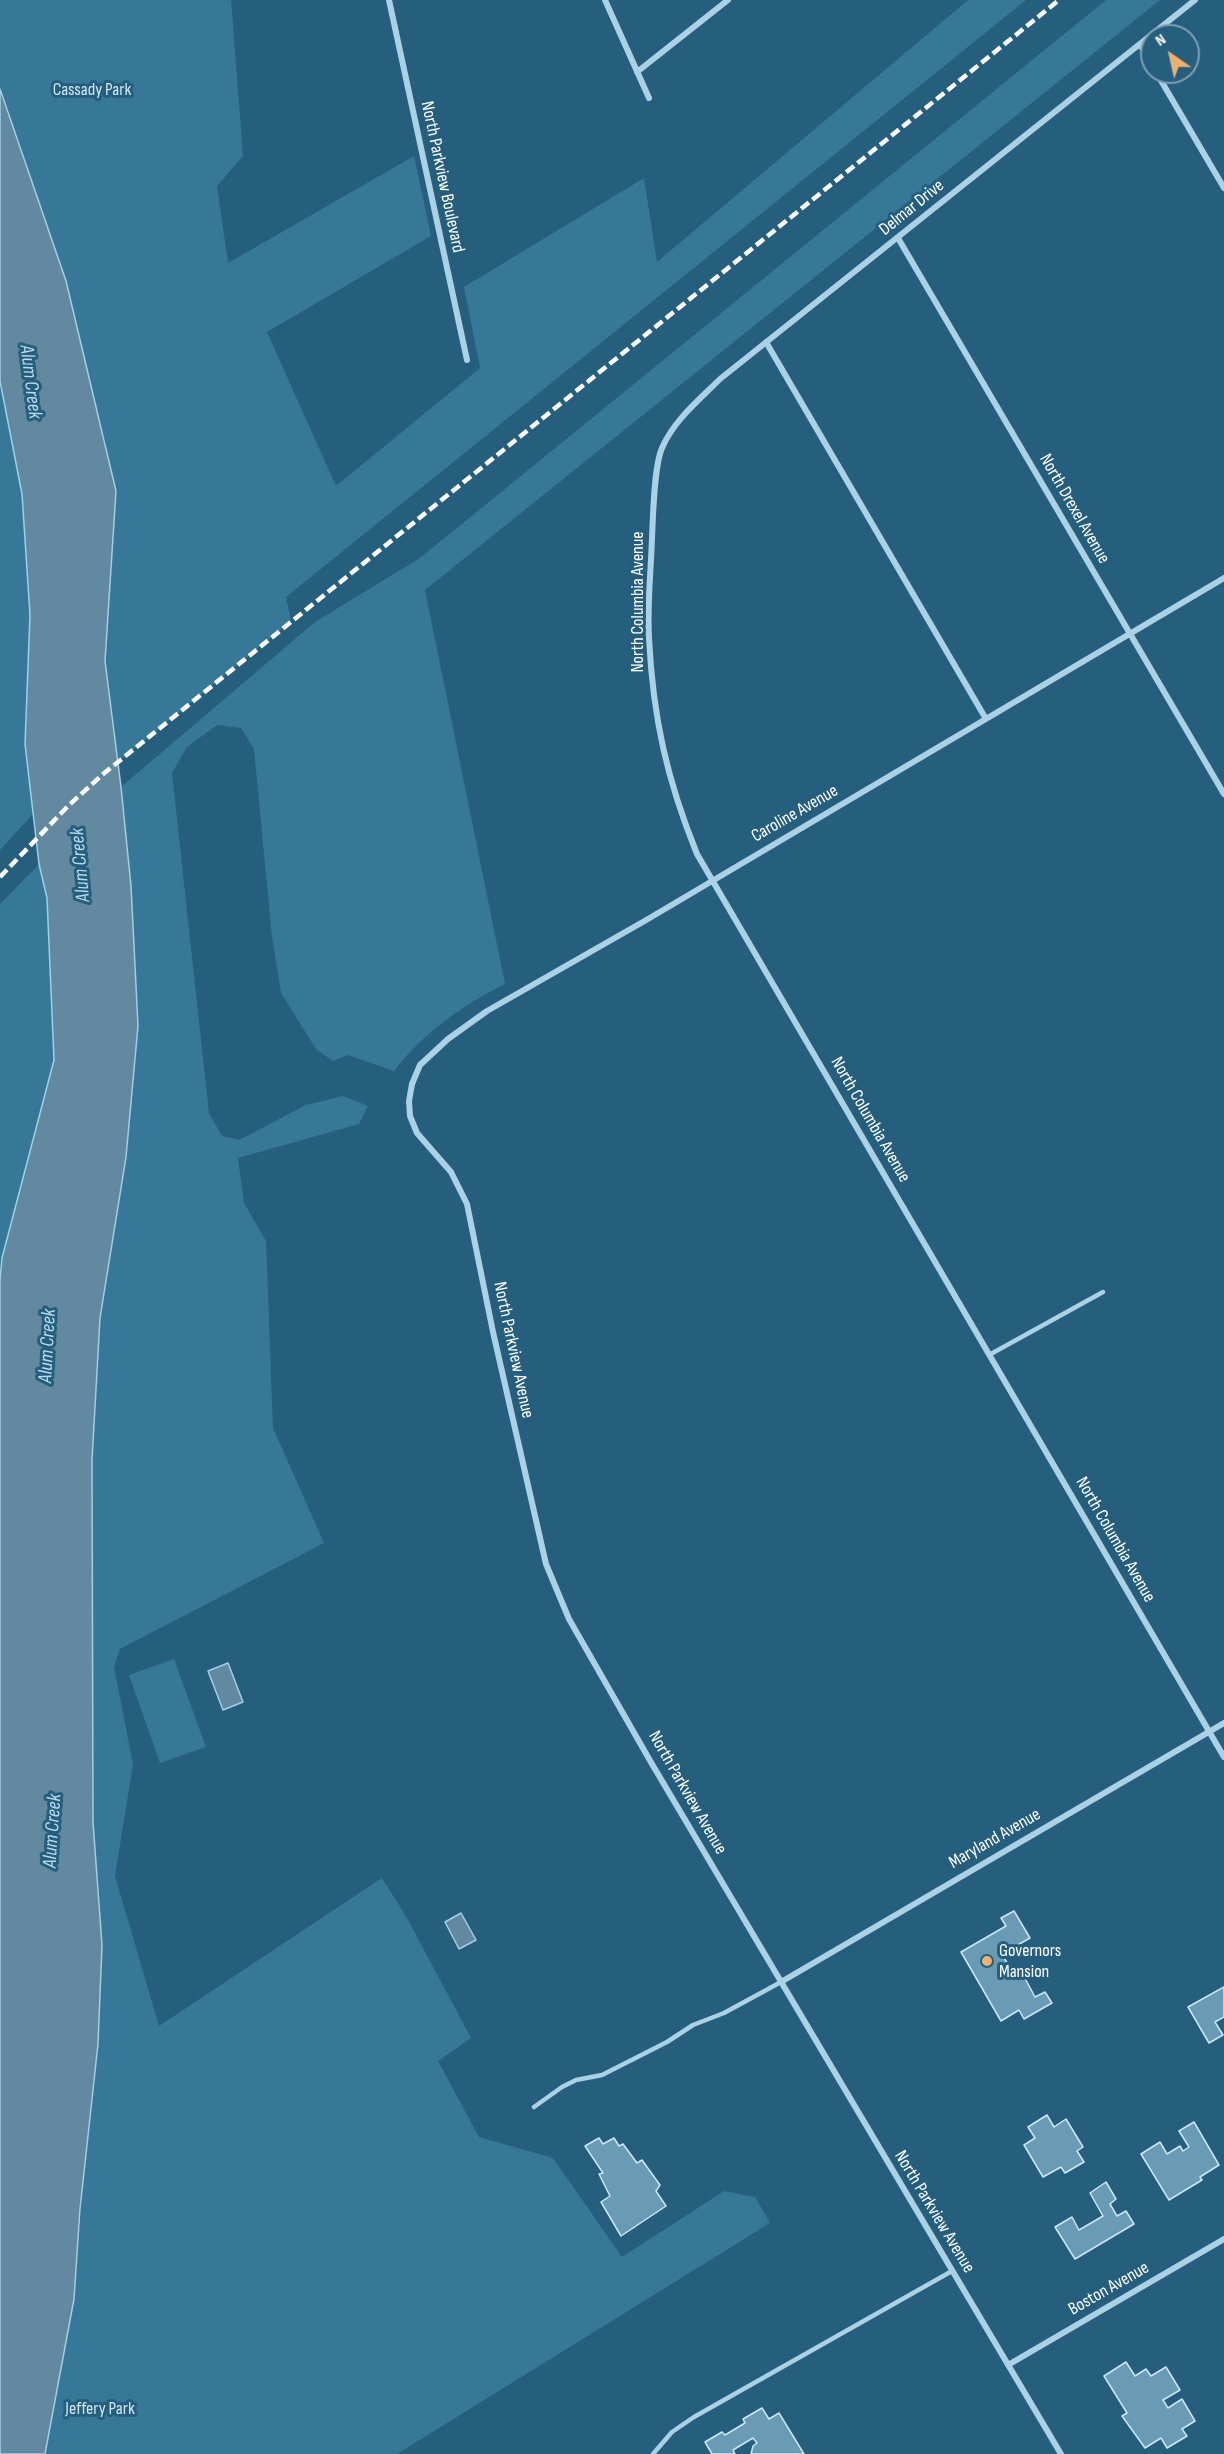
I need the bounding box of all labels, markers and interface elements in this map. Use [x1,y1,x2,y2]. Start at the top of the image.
north arrow [1140,24,1200,84]
text: N [1152,30,1170,51]
park label: Cassady Park [53,79,131,101]
street label: North Parkview Boulevard [415,99,469,255]
street label: Delmar Drive [875,175,949,241]
water label: Alum Creek [14,344,46,420]
street label: North Drexel Avenue [1034,450,1114,568]
street label: North Columbia Avenue [627,531,649,673]
street label: Caroline Avenue [748,780,842,848]
water label: Alum Creek [66,827,96,903]
street label: North Columbia Avenue [825,1053,915,1187]
street label: North Parkview Avenue [488,1280,538,1420]
water label: Alum Creek [34,1308,62,1384]
street label: North Columbia Avenue [1070,1473,1160,1607]
street label: North Parkview Avenue [643,1727,731,1859]
water label: Alum Creek [38,1793,68,1869]
street label: Maryland Avenue [945,1804,1045,1874]
place label: Governors Mansion [999,1940,1061,1982]
marker: Governors Mansion [980,1954,994,1968]
street label: North Parkview Avenue [889,2147,979,2277]
street label: Boston Avenue [1065,2257,1153,2321]
park label: Jeffery Park [65,2398,135,2420]

